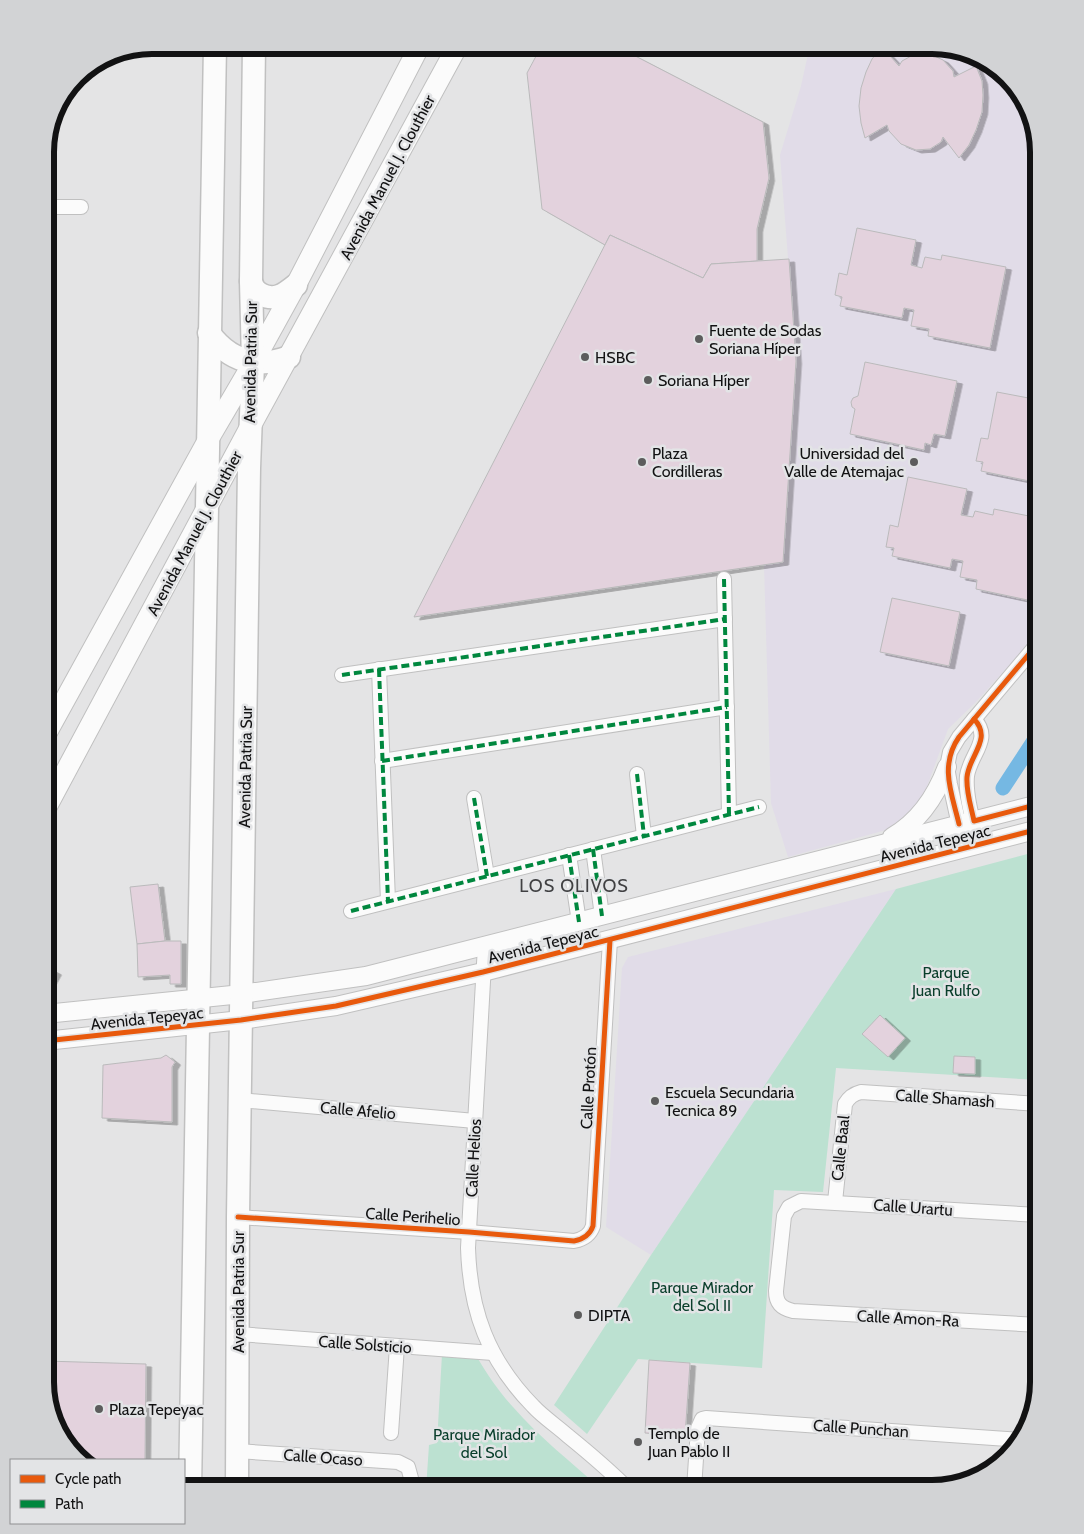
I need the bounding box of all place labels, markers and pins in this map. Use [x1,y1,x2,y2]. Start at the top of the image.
place label: Fuente de Sodas Soriana Híper [709,321,822,358]
marker: Fuente de Sodas Soriana Híper [693,333,705,345]
place label: HSBC [595,348,635,367]
marker: HSBC [579,351,591,363]
place label: Soriana Híper [658,371,750,390]
marker: Soriana Híper [642,374,654,386]
place label: Plaza Cordilleras [652,444,723,481]
place label: Universidad del Valle de Atemajac [784,444,904,481]
marker: Plaza Cordilleras [636,456,648,468]
marker: Universidad del Valle de Atemajac [908,456,920,468]
place label: Escuela Secundaria Tecnica 89 [665,1083,794,1120]
marker: Escuela Secundaria Tecnica 89 [649,1095,661,1107]
place label: DIPTA [588,1306,631,1325]
marker: DIPTA [572,1309,584,1321]
place label: Plaza Tepeyac [109,1400,204,1419]
marker: Plaza Tepeyac [93,1403,105,1415]
place label: Templo de Juan Pablo II [647,1424,730,1461]
marker: Templo de Juan Pablo II [632,1436,644,1448]

